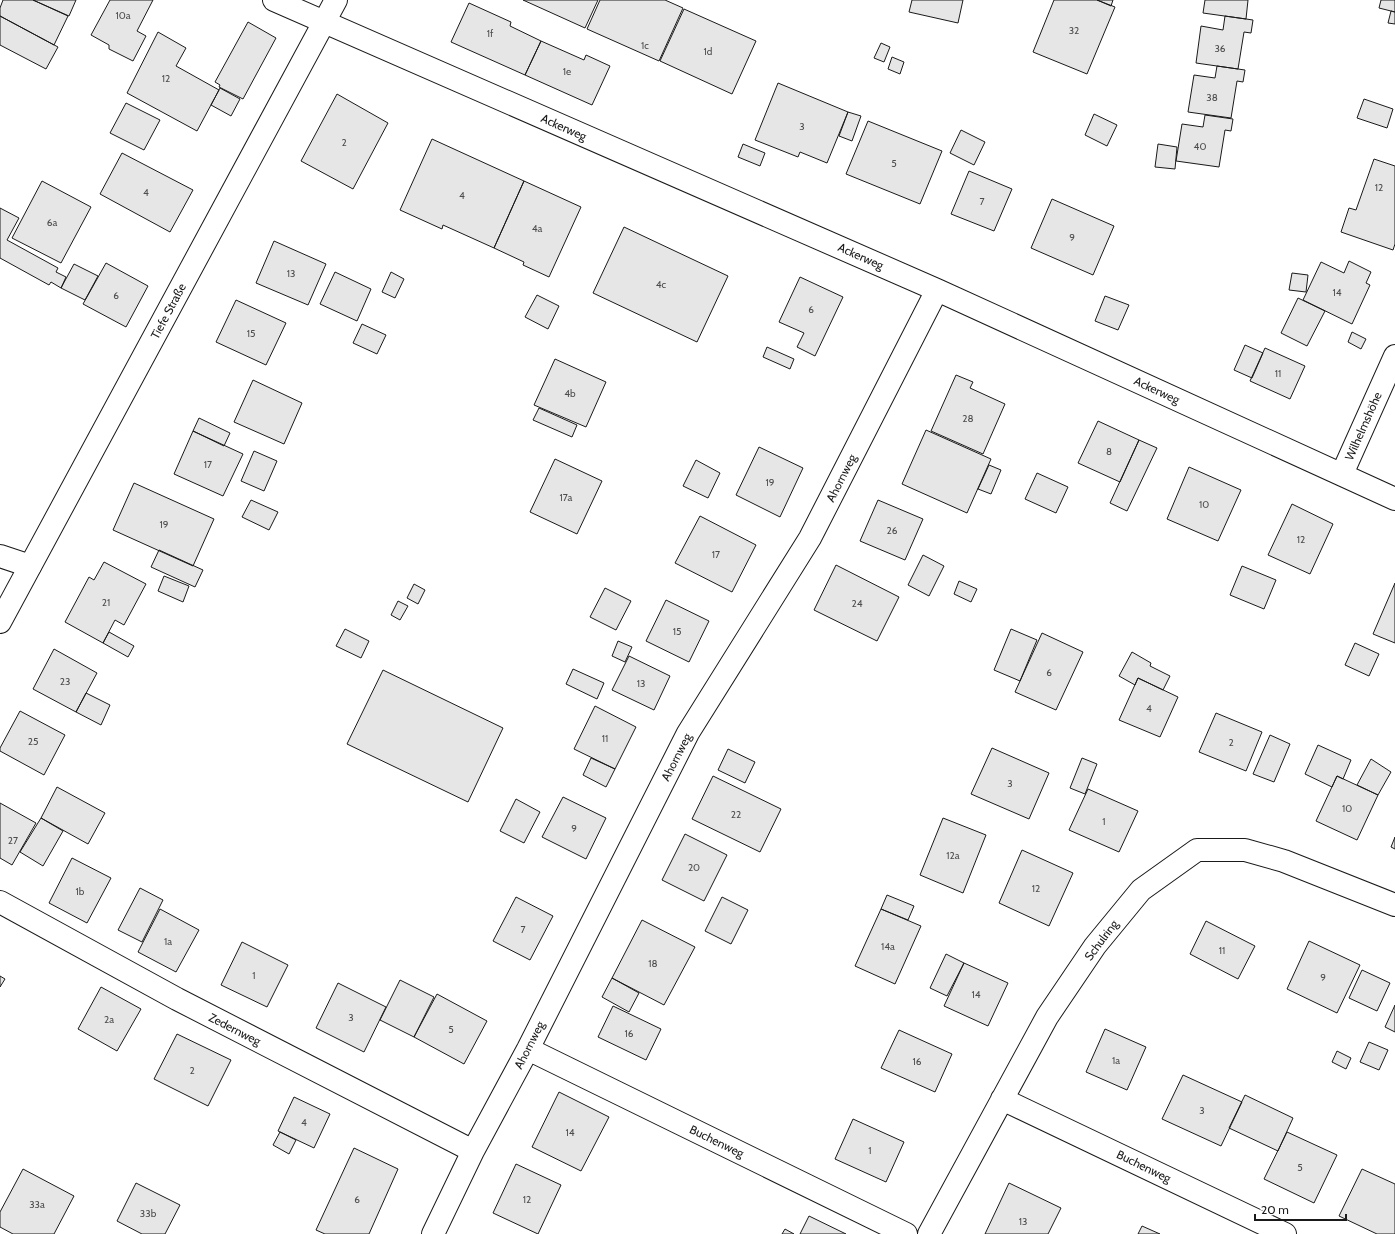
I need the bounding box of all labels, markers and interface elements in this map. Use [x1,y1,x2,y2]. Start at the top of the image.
house number: 10a [115,9,131,22]
house number: 32 [1069,24,1079,37]
house number: 1f [487,27,494,40]
house number: 1c [641,39,649,52]
house number: 36 [1214,42,1226,55]
house number: 1d [704,45,712,58]
house number: 1e [563,65,571,78]
house number: 12 [162,72,170,85]
house number: 38 [1206,91,1218,104]
street label: Ackerweg [539,110,590,144]
house number: 3 [799,120,805,133]
house number: 2 [341,136,347,149]
house number: 40 [1194,140,1206,153]
house number: 5 [891,157,897,170]
house number: 12 [1375,181,1383,194]
house number: 4 [143,186,149,199]
house number: 4 [459,189,465,202]
house number: 7 [979,195,985,208]
house number: 6a [47,216,57,229]
house number: 4a [532,222,542,235]
house number: 9 [1069,231,1075,244]
street label: Ackerweg [836,239,887,273]
house number: 13 [287,267,295,280]
house number: 4c [656,278,667,291]
street label: Tiefe Straße [147,281,189,341]
house number: 14 [1332,286,1342,299]
house number: 6 [113,289,119,302]
house number: 6 [808,303,814,316]
house number: 15 [247,327,255,340]
house number: 11 [1275,367,1281,380]
street label: Ackerweg [1132,373,1183,407]
house number: 4b [564,387,576,400]
street label: Wilhelmshöhe [1341,389,1385,463]
house number: 28 [962,412,974,425]
house number: 8 [1106,445,1112,458]
street label: Ahornweg [823,451,860,504]
house number: 17 [204,458,212,471]
house number: 19 [766,476,775,489]
house number: 17a [560,491,573,504]
house number: 10 [1199,498,1209,511]
house number: 19 [160,518,169,531]
house number: 26 [887,524,898,537]
house number: 12 [1297,533,1305,546]
house number: 17 [712,548,720,561]
house number: 21 [102,596,110,609]
house number: 24 [851,597,863,610]
house number: 15 [673,625,681,638]
house number: 6 [1046,666,1052,679]
house number: 23 [60,675,70,688]
house number: 13 [637,677,645,690]
house number: 4 [1146,702,1152,715]
street label: Ahornweg [658,730,695,783]
house number: 11 [602,732,608,745]
house number: 25 [28,735,38,748]
house number: 2 [1228,736,1234,749]
house number: 3 [1007,777,1013,790]
house number: 10 [1342,802,1352,815]
house number: 22 [731,808,741,821]
house number: 1 [1102,815,1106,828]
house number: 9 [571,822,577,835]
house number: 27 [8,834,18,847]
house number: 12a [946,849,960,862]
house number: 20 [688,861,700,874]
house number: 12 [1032,882,1040,895]
house number: 1b [76,885,85,898]
street label: Schulring [1081,916,1122,963]
house number: 7 [520,923,526,936]
house number: 1a [164,935,172,948]
house number: 14a [881,940,895,953]
house number: 11 [1219,944,1225,957]
house number: 18 [648,957,658,970]
house number: 1 [252,969,256,982]
house number: 9 [1320,971,1326,984]
house number: 14 [971,988,981,1001]
street label: Zedernweg [206,1010,264,1049]
house number: 3 [348,1011,354,1024]
house number: 2a [104,1013,114,1026]
street label: Ahornweg [511,1018,548,1071]
house number: 5 [448,1023,454,1036]
house number: 16 [625,1027,634,1040]
house number: 1a [1112,1054,1120,1067]
house number: 16 [913,1055,922,1068]
house number: 2 [189,1064,195,1077]
house number: 3 [1199,1104,1205,1117]
house number: 4 [301,1116,307,1129]
street label: Buchenweg [687,1121,748,1161]
house number: 14 [565,1126,575,1139]
house number: 1 [868,1144,872,1157]
street label: Buchenweg [1114,1146,1175,1186]
house number: 5 [1297,1161,1303,1174]
house number: 6 [354,1193,360,1206]
house number: 12 [523,1193,531,1206]
scale bar [1255,1196,1346,1222]
house number: 33a [29,1198,45,1211]
text: 20 m [1261,1202,1289,1217]
house number: 33b [140,1207,157,1220]
house number: 13 [1019,1215,1027,1228]

